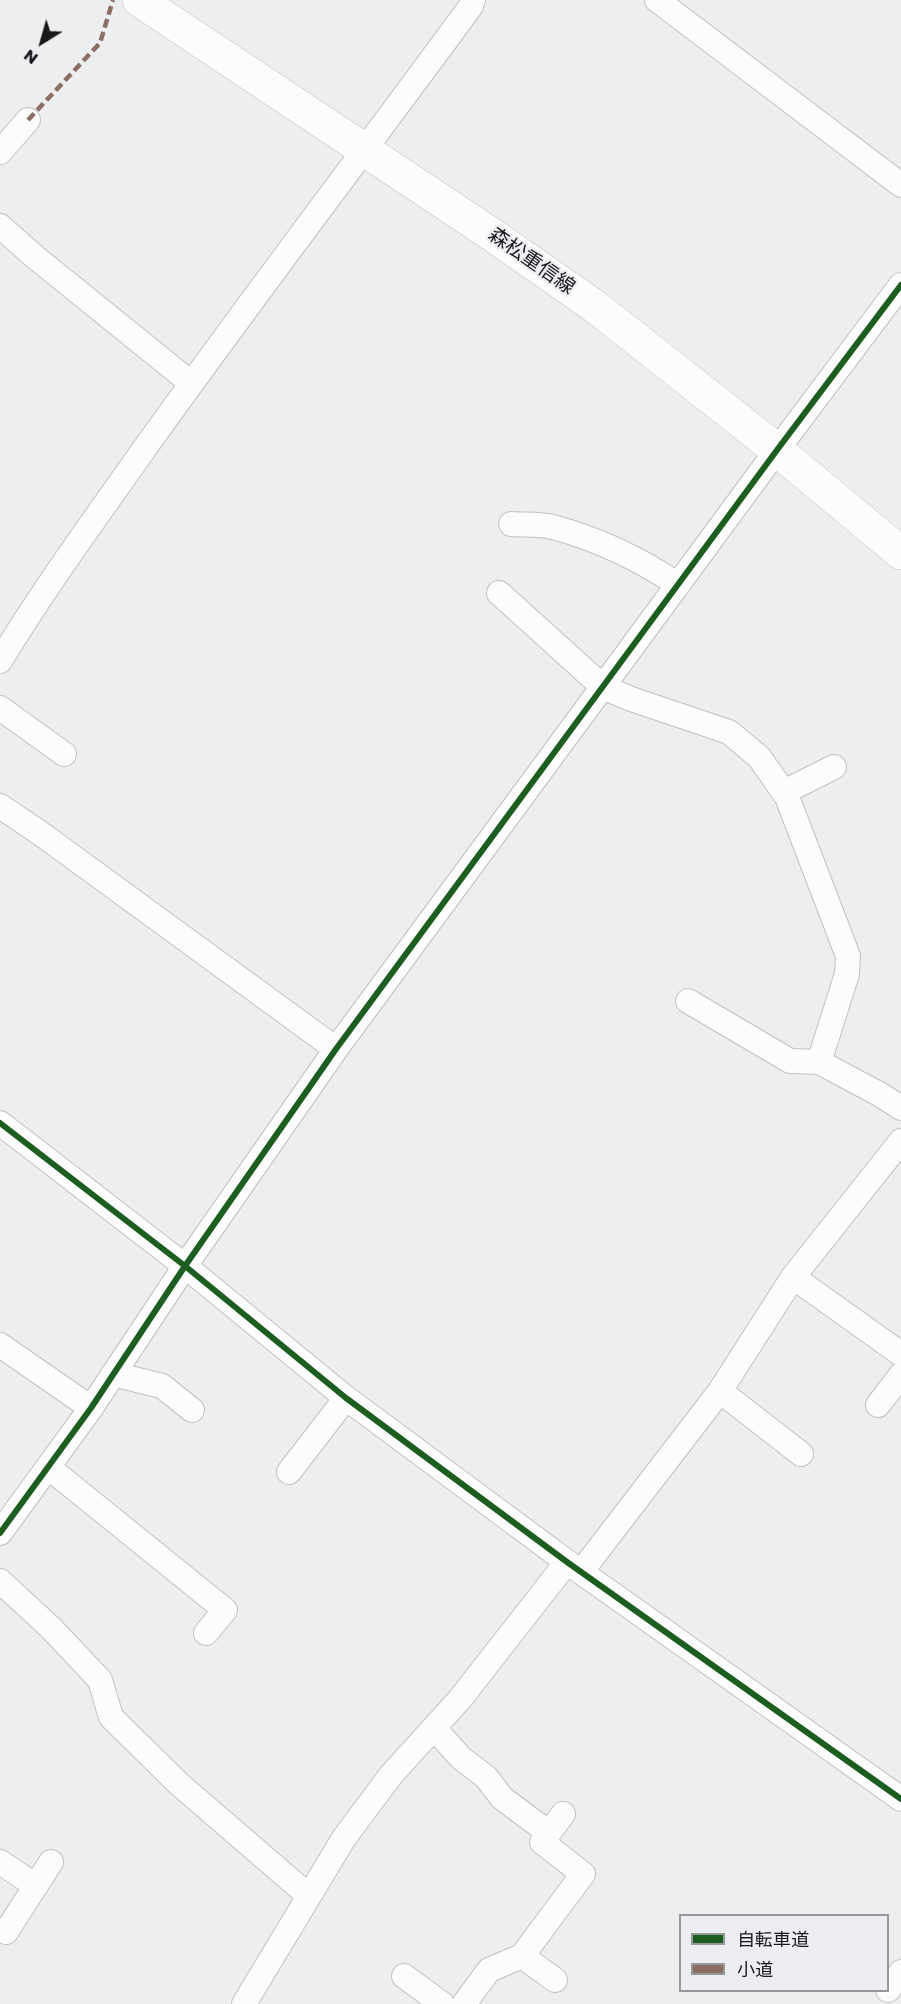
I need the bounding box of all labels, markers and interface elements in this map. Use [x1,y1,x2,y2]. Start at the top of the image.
north arrow [12,12,72,72]
text: N [19,44,43,70]
street label: 森松重信線 [483,223,579,301]
legend [679,1914,889,1992]
text: 自転車道 [737,1927,809,1952]
text: 小道 [737,1957,773,1982]

